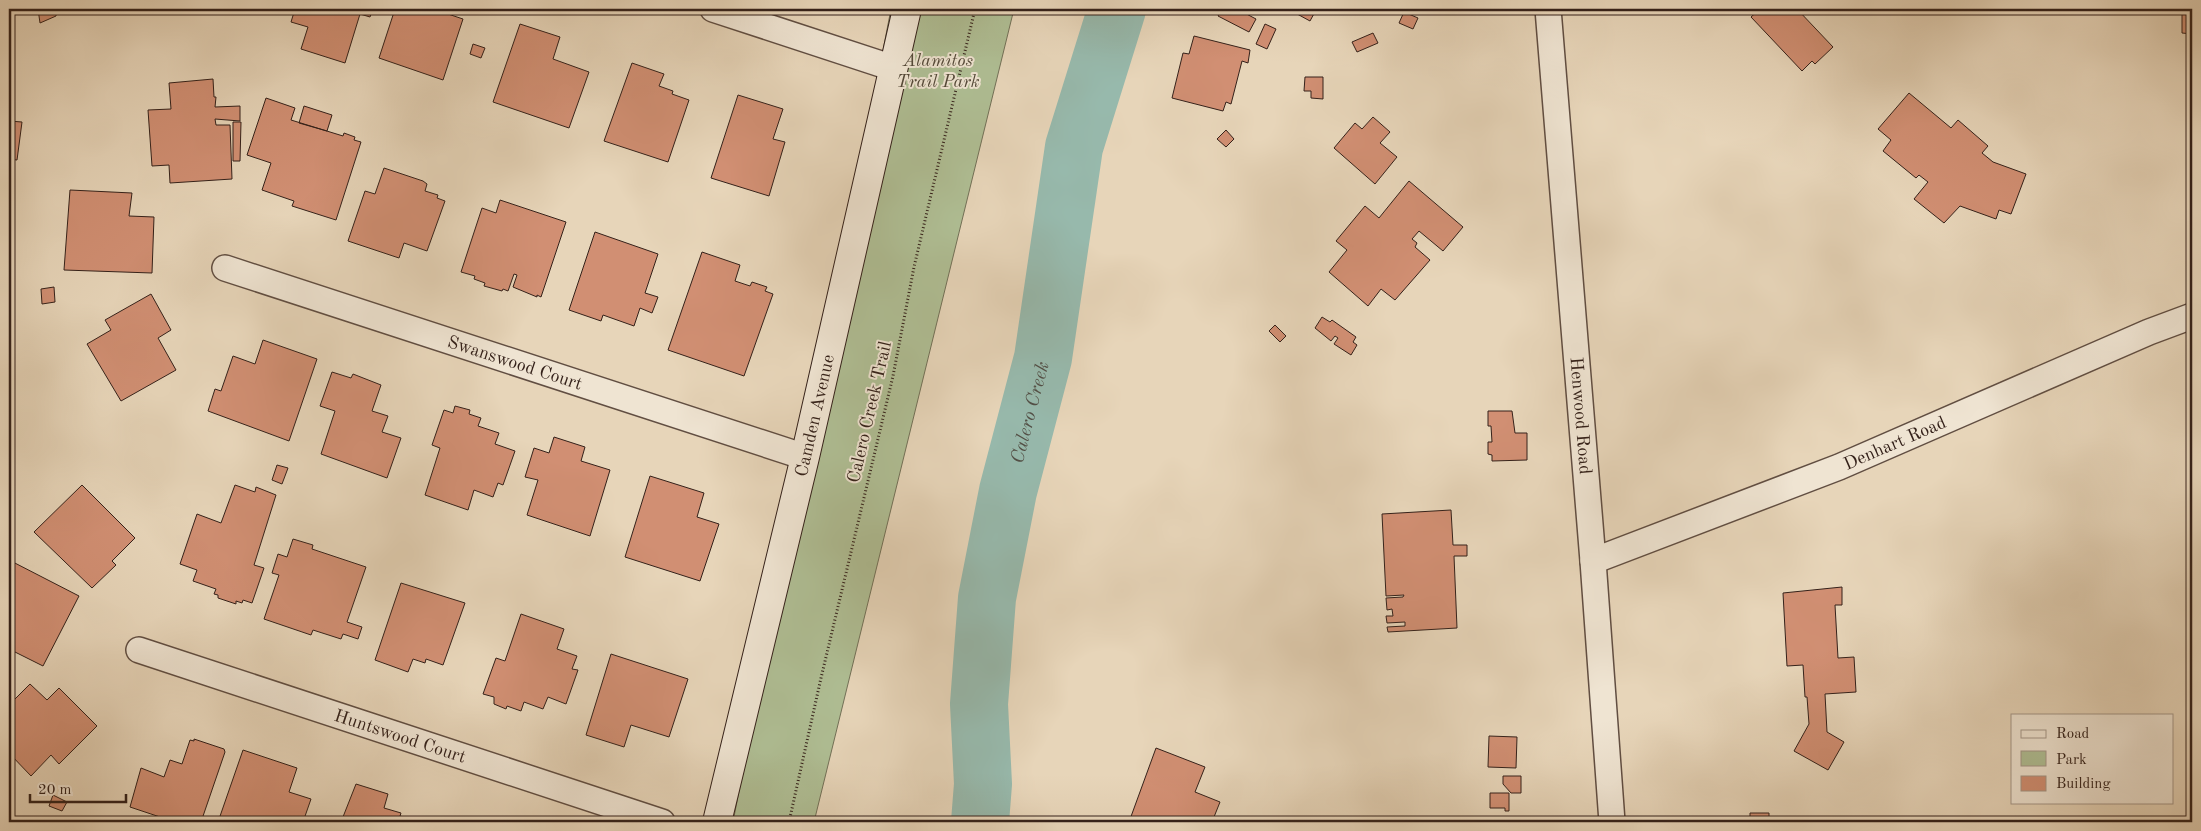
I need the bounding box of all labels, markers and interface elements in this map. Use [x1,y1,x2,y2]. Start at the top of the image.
park label: Alamitos Trail Park [896,52,980,91]
street label: Swanswood Court [445,333,584,394]
street label: Calero Creek Trail [845,340,895,485]
street label: Camden Avenue [793,353,838,479]
street label: Henwood Road [1566,356,1594,475]
water label: Calero Creek [1009,360,1054,466]
street label: Denhart Road [1841,414,1949,474]
street label: Huntswood Court [332,707,468,767]
legend [2011,714,2174,804]
text: Road [2056,727,2090,742]
text: Park [2056,753,2087,768]
scale bar [30,771,126,803]
text: Building [2056,777,2111,792]
text: 20 m [38,783,72,798]

